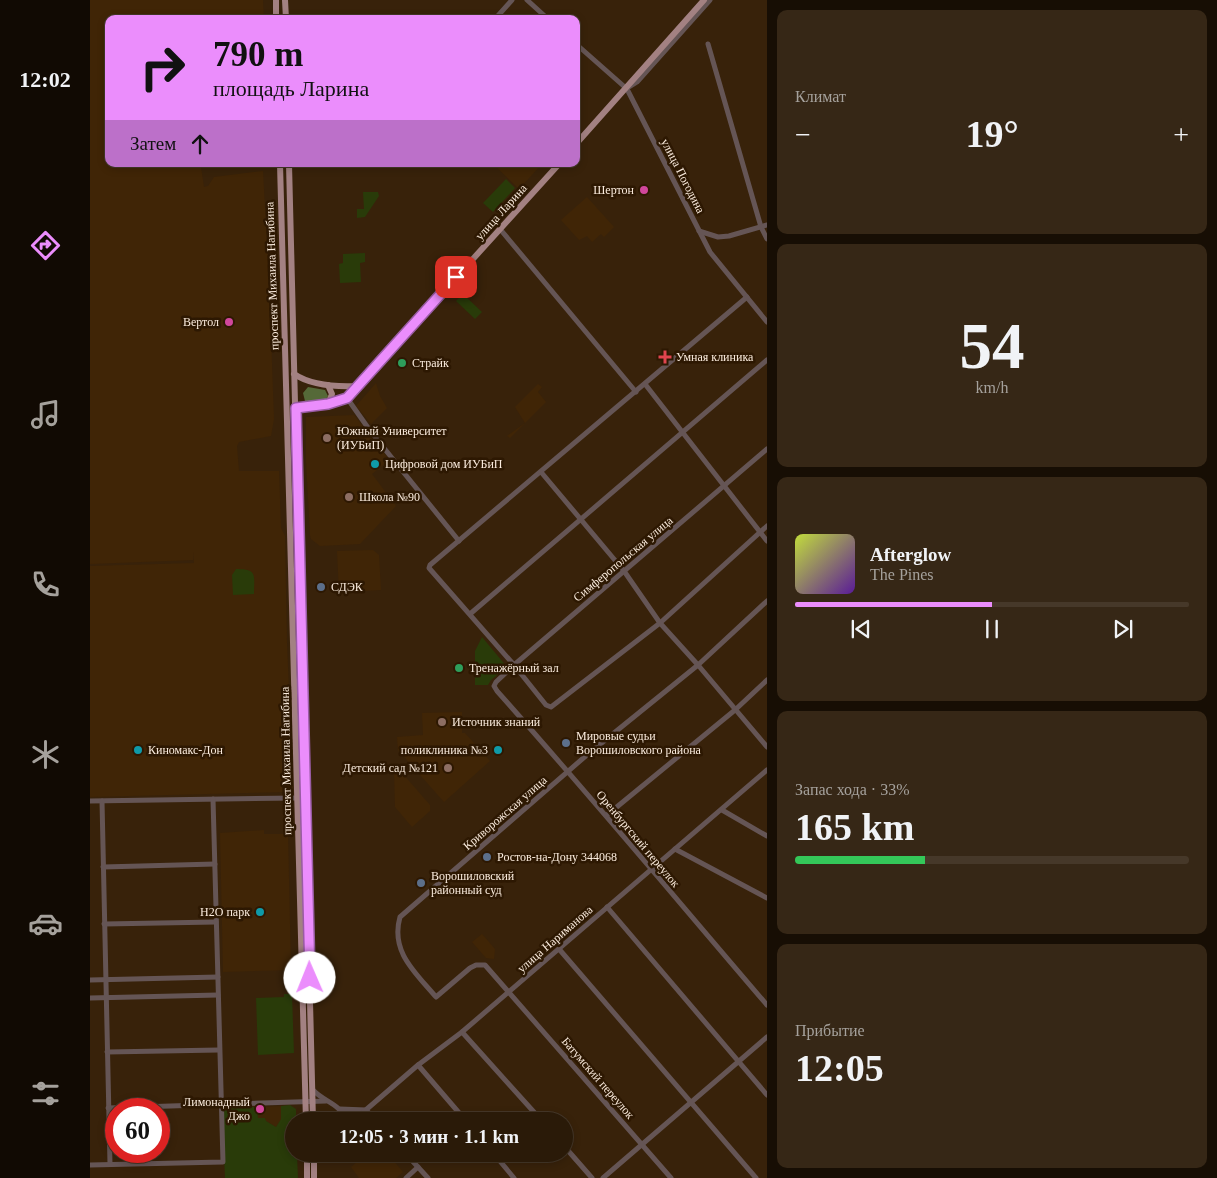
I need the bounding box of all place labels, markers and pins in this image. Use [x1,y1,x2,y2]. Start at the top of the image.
place label: Шертон [593,183,635,197]
marker: Шертон [638,184,650,196]
pin [435,256,477,298]
place label: Вертол [183,315,219,329]
marker: Вертол [223,316,235,328]
marker: Умная клиника [658,350,672,364]
place label: Умная клиника [676,350,754,364]
place label: Страйк [412,356,449,370]
marker: Страйк [396,357,408,369]
place label: Южный Университет (ИУБиП) [337,424,447,452]
marker: Южный Университет (ИУБиП) [321,432,333,444]
place label: Цифровой дом ИУБиП [385,457,503,471]
marker: Цифровой дом ИУБиП [369,458,381,470]
place label: Школа №90 [359,490,420,504]
marker: Школа №90 [343,491,355,503]
place label: СДЭК [331,580,364,594]
marker: СДЭК [315,581,327,593]
place label: Тренажёрный зал [469,661,559,675]
marker: Тренажёрный зал [453,662,465,674]
place label: Источник знаний [452,715,541,729]
marker: Источник знаний [436,716,448,728]
place label: Мировые судьи Ворошиловского района [576,729,702,757]
marker: Мировые судьи Ворошиловского района [560,737,572,749]
place label: Киномакс-Дон [148,743,223,757]
place label: поликлиника №3 [401,743,488,757]
marker: Киномакс-Дон [132,744,144,756]
marker: поликлиника №3 [492,744,504,756]
place label: Детский сад №121 [343,761,438,775]
marker: Детский сад №121 [442,762,454,774]
place label: Ростов-на-Дону 344068 [497,850,617,864]
marker: Ростов-на-Дону 344068 [481,851,493,863]
place label: Ворошиловский районный суд [431,869,515,897]
marker: Ворошиловский районный суд [415,877,427,889]
place label: H2O парк [200,905,250,919]
marker: H2O парк [254,906,266,918]
place label: Лимонадный Джо [183,1095,251,1123]
marker: Лимонадный Джо [254,1103,266,1115]

